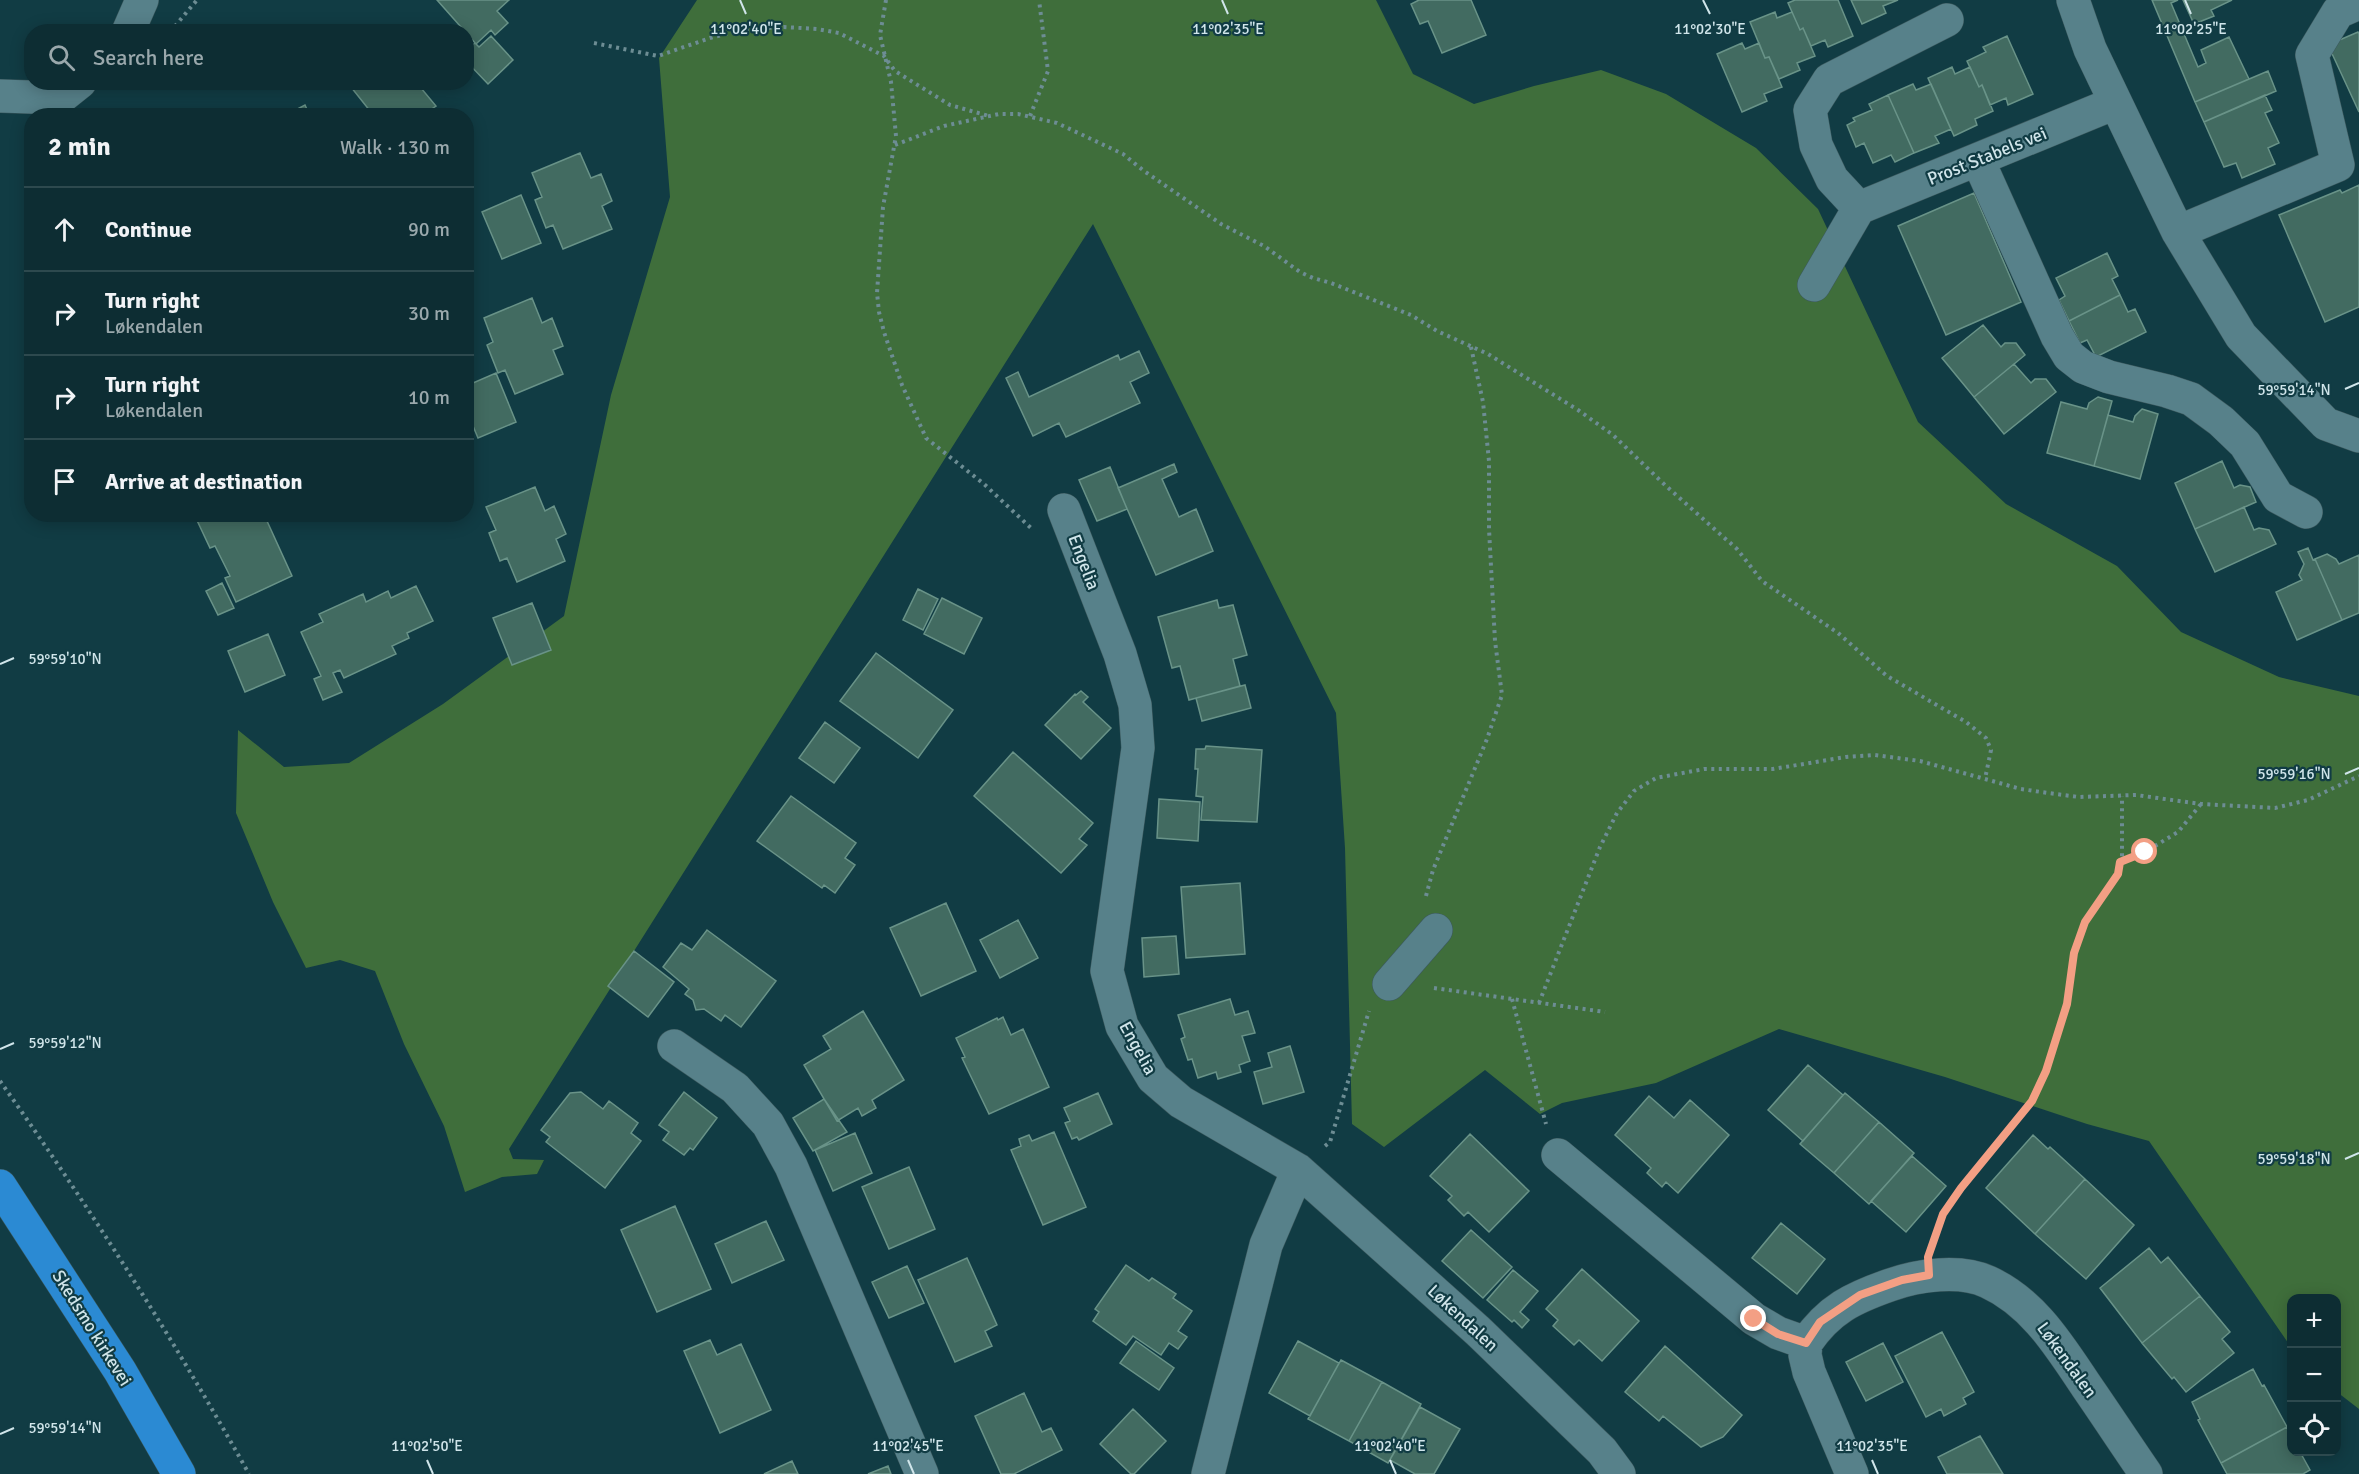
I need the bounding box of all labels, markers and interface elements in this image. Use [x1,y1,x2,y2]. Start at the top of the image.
text: 11°02'40"E [710,20,782,38]
text: 11°02'35"E [1192,20,1264,38]
text: 11°02'30"E [1674,20,1746,38]
text: 11°02'25"E [2155,20,2227,38]
search box [24,24,474,90]
icon: search [45,41,78,74]
text: Search here [93,44,204,71]
street label: Prost Stabels vei [1924,122,2050,190]
text: 2 min [48,131,111,163]
text: Walk · 130 m [340,135,450,160]
icon: ahead [48,213,81,246]
text: Continue [105,216,192,243]
text: 90 m [408,217,450,242]
text: Turn right [105,287,200,314]
icon: right [48,297,81,330]
text: 30 m [408,301,450,326]
text: Løkendalen [105,314,203,339]
text: Turn right [105,371,200,398]
icon: right [48,381,81,414]
text: 59°59'14"N [2257,381,2331,399]
text: 10 m [408,385,450,410]
text: Løkendalen [105,398,203,423]
icon: arrive [48,465,81,498]
text: Arrive at destination [105,468,302,495]
street label: Engelia [1063,531,1105,593]
text: 59°59'10"N [28,650,102,668]
text: 59°59'16"N [2257,765,2331,783]
route start [2131,838,2157,864]
street label: Engelia [1114,1017,1162,1079]
text: 59°59'12"N [28,1034,102,1052]
text: 59°59'18"N [2257,1150,2331,1168]
street label: Skedsmo kirkevei [48,1266,136,1390]
street label: Løkendalen [1423,1280,1503,1356]
map controls [2287,1294,2341,1456]
button: + [2287,1294,2341,1348]
route end [1740,1305,1766,1331]
street label: Løkendalen [2032,1318,2102,1402]
button: − [2287,1348,2341,1402]
button: locate [2287,1402,2341,1456]
text: 59°59'14"N [28,1419,102,1437]
text: 11°02'50"E [391,1437,463,1455]
text: 11°02'45"E [872,1437,944,1455]
text: 11°02'40"E [1354,1437,1426,1455]
text: 11°02'35"E [1836,1437,1908,1455]

